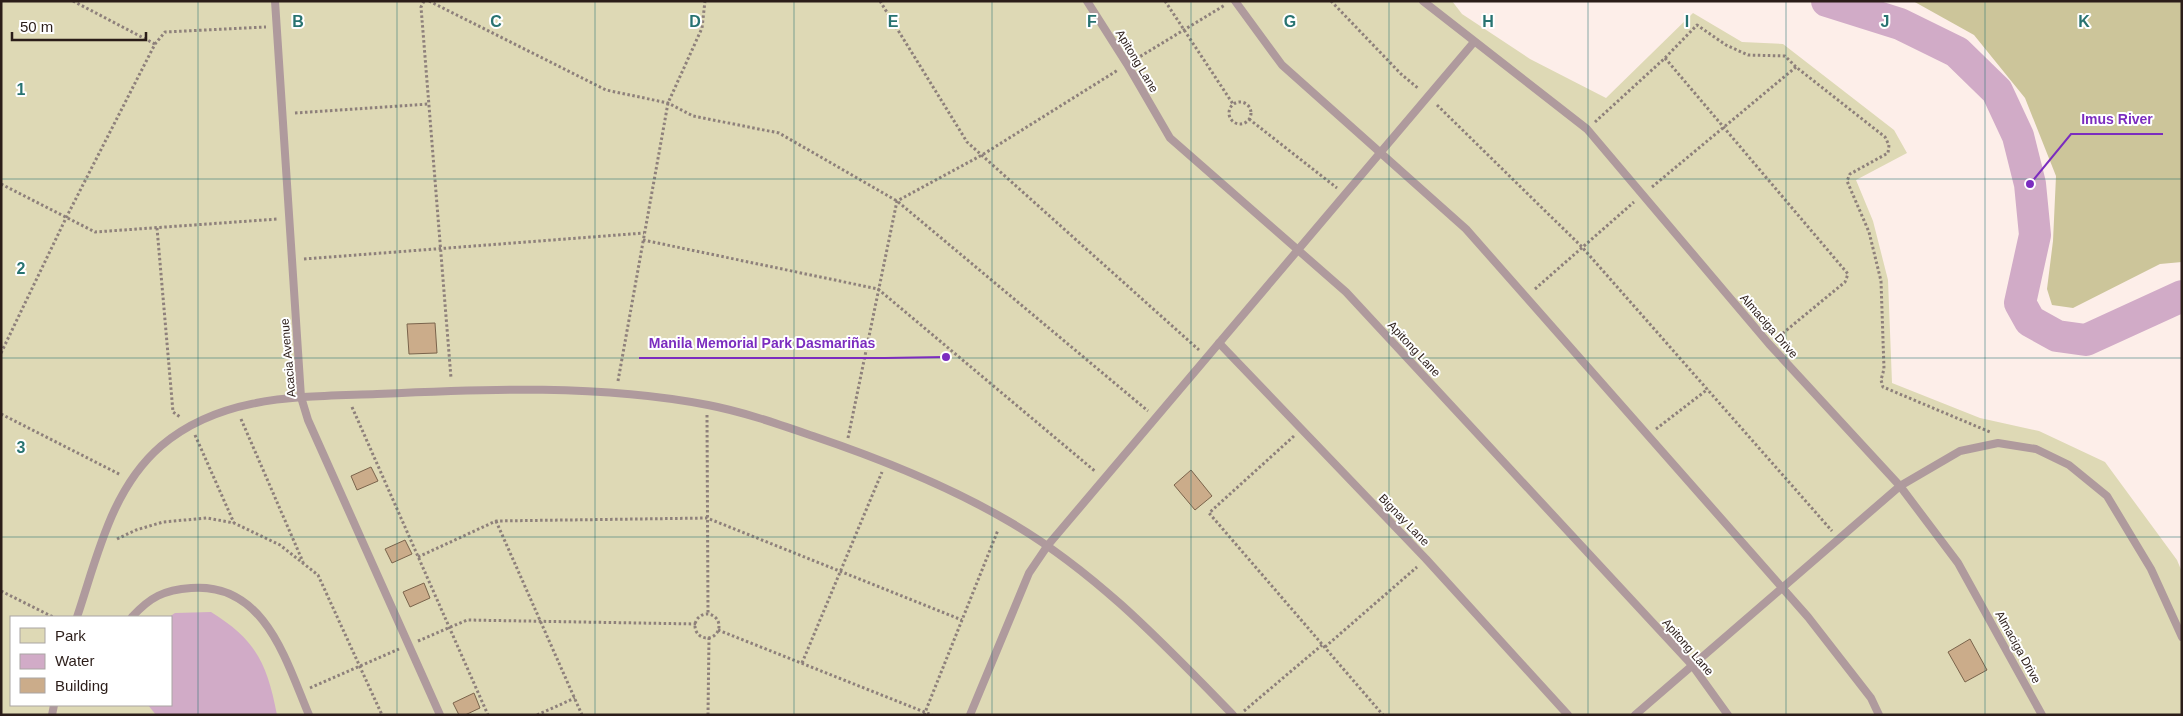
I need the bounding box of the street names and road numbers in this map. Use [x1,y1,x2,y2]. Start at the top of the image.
street label: Apitong Lane [1113,27,1161,95]
street label: Almaciga Drive [1737,291,1801,361]
street label: Acacia Avenue [278,318,298,398]
street label: Apitong Lane [1385,318,1443,380]
street label: Bignay Lane [1376,491,1432,549]
street label: Almaciga Drive [1992,608,2044,686]
street label: Apitong Lane [1660,616,1717,679]

